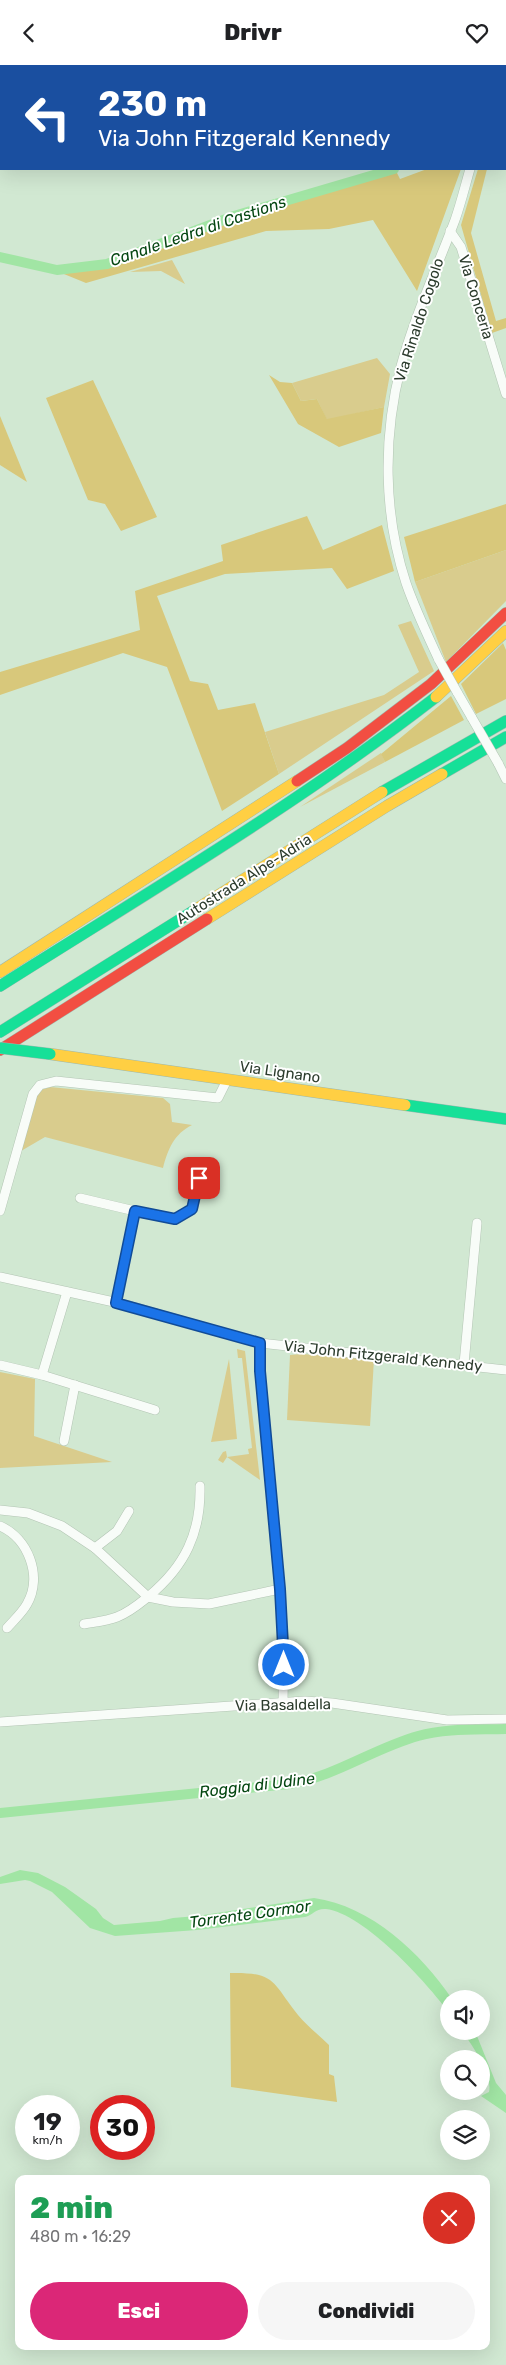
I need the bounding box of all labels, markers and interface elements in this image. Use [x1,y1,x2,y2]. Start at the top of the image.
icon: back [15,19,43,47]
text: Drivr [224,19,282,46]
icon: heart [463,19,491,47]
text: 230 m [98,83,207,125]
icon: left [15,85,80,150]
text: Via John Fitzgerald Kennedy [98,125,390,152]
water label: Canale Ledra di Castions [107,192,289,270]
street label: Via Conceria [455,253,497,341]
street label: Via Rinaldo Cogolo [390,256,448,384]
street label: Autostrada Alpe-Adria [173,830,315,928]
street label: Via Lignano [238,1057,322,1087]
pin [178,1157,220,1199]
icon: arrive [185,1164,213,1192]
street label: Via John Fitzgerald Kennedy [283,1337,483,1375]
position arrow [257,1638,309,1690]
street label: Via Basaldella [235,1695,331,1715]
water label: Roggia di Udine [198,1768,316,1802]
water label: Torrente Cormor [188,1896,313,1932]
map controls [440,1990,490,2160]
button: sound [440,1990,490,2040]
button: search [440,2050,490,2100]
speed limit sign: 30 [90,2095,155,2160]
text: 19 [33,2107,62,2136]
button: layers [440,2110,490,2160]
text: km/h [33,2133,62,2147]
text: 2 min [30,2190,113,2226]
button: close [423,2192,475,2244]
text: 480 m · 16:29 [30,2227,131,2246]
button: Esci [30,2282,248,2340]
button: Condividi [258,2282,475,2340]

